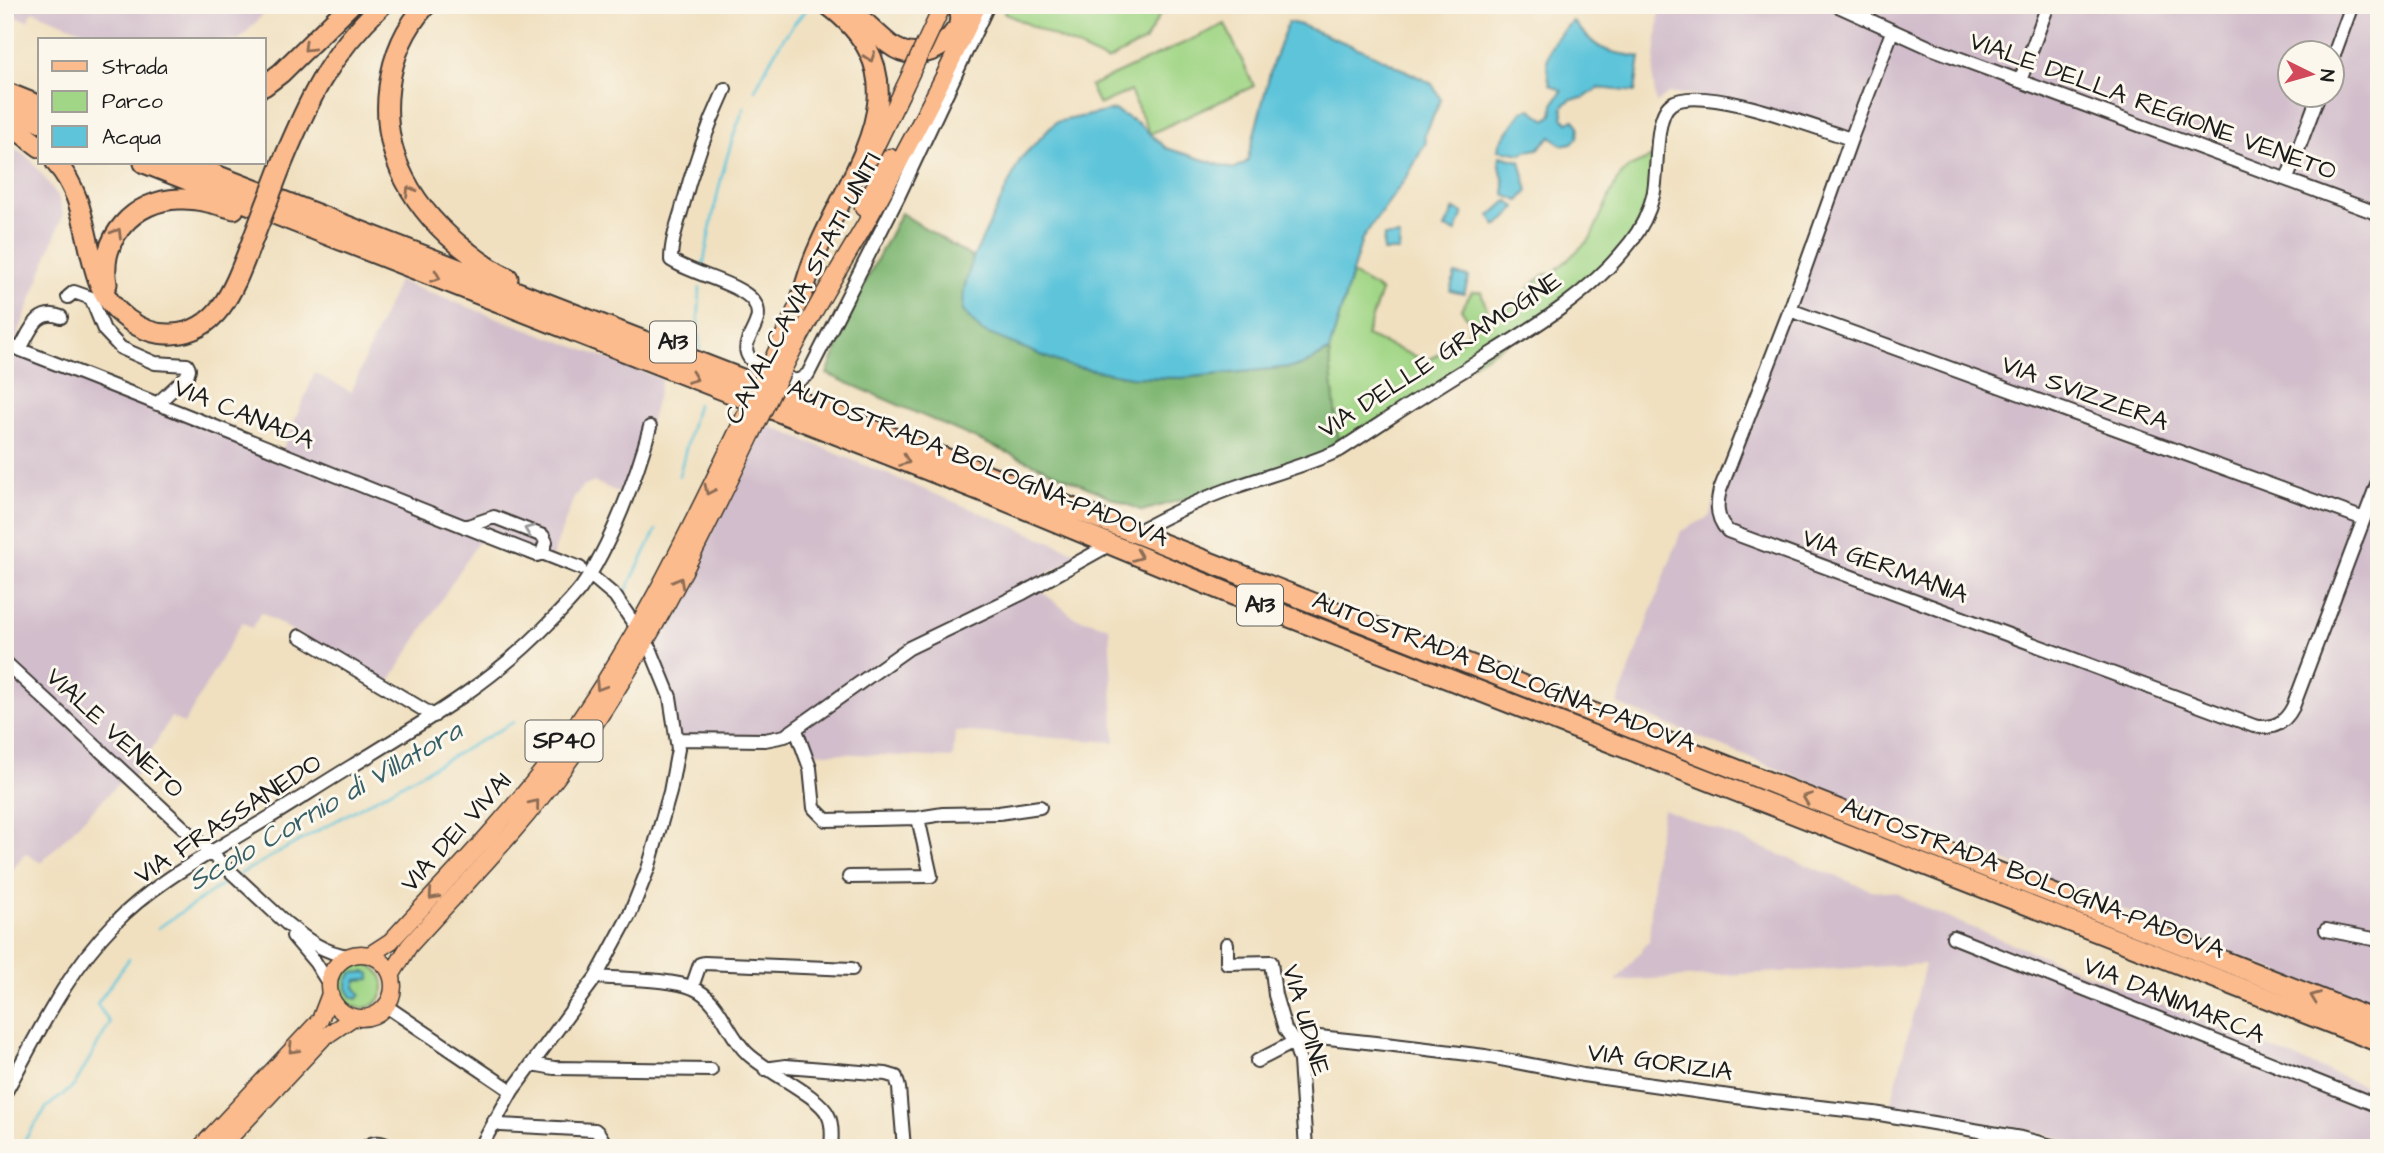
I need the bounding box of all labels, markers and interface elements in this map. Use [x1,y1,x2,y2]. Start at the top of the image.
street label: VIALE DELLA REGIONE VENETO [1965,25,2341,187]
legend [38,38,266,164]
north arrow [2276,38,2346,108]
one-way arrow [303,39,316,52]
one-way arrow [862,50,876,62]
text: Strada [102,53,168,82]
text: Parco [102,87,163,116]
text: Acqua [102,123,161,152]
street label: CAVALCAVIA STATI UNITI [716,146,890,430]
one-way arrow [406,185,419,198]
one-way arrow [109,228,122,241]
street label: VIA DELLE GRAMOGNE [1311,263,1569,447]
one-way arrow [429,268,441,282]
road number: A13 [650,321,696,362]
street label: VIA SVIZZERA [1996,346,2174,440]
street label: VIA CANADA [168,369,320,459]
one-way arrow [686,370,698,384]
street label: AUTOSTRADA BOLOGNA-PADOVA [782,370,1174,556]
one-way arrow [898,453,910,467]
one-way arrow [704,483,718,495]
street label: VIA GERMANIA [1797,519,1973,613]
one-way arrow [523,525,535,539]
one-way arrow [1132,547,1144,561]
one-way arrow [671,577,684,590]
street label: AUTOSTRADA BOLOGNA-PADOVA [1307,582,1701,762]
road number: A13 [1237,584,1283,626]
street label: VIALE VENETO [38,659,192,807]
one-way arrow [596,678,609,691]
water label: Scolo Cornio di Villatora [181,711,471,901]
road number: SP40 [526,720,602,762]
street label: VIA FRASSANEDO [127,745,329,893]
street label: VIA DEI VIVAI [392,764,520,900]
street label: AUTOSTRADA BOLOGNA-PADOVA [1836,788,2230,968]
one-way arrow [1802,792,1814,806]
one-way arrow [527,800,540,812]
one-way arrow [429,887,441,900]
street label: VIA DANIMARCA [2078,947,2270,1053]
street label: VIA UDINE [1273,960,1339,1080]
one-way arrow [2310,992,2322,1006]
street label: VIA GORIZIA [1585,1034,1735,1090]
one-way arrow [289,1041,302,1054]

